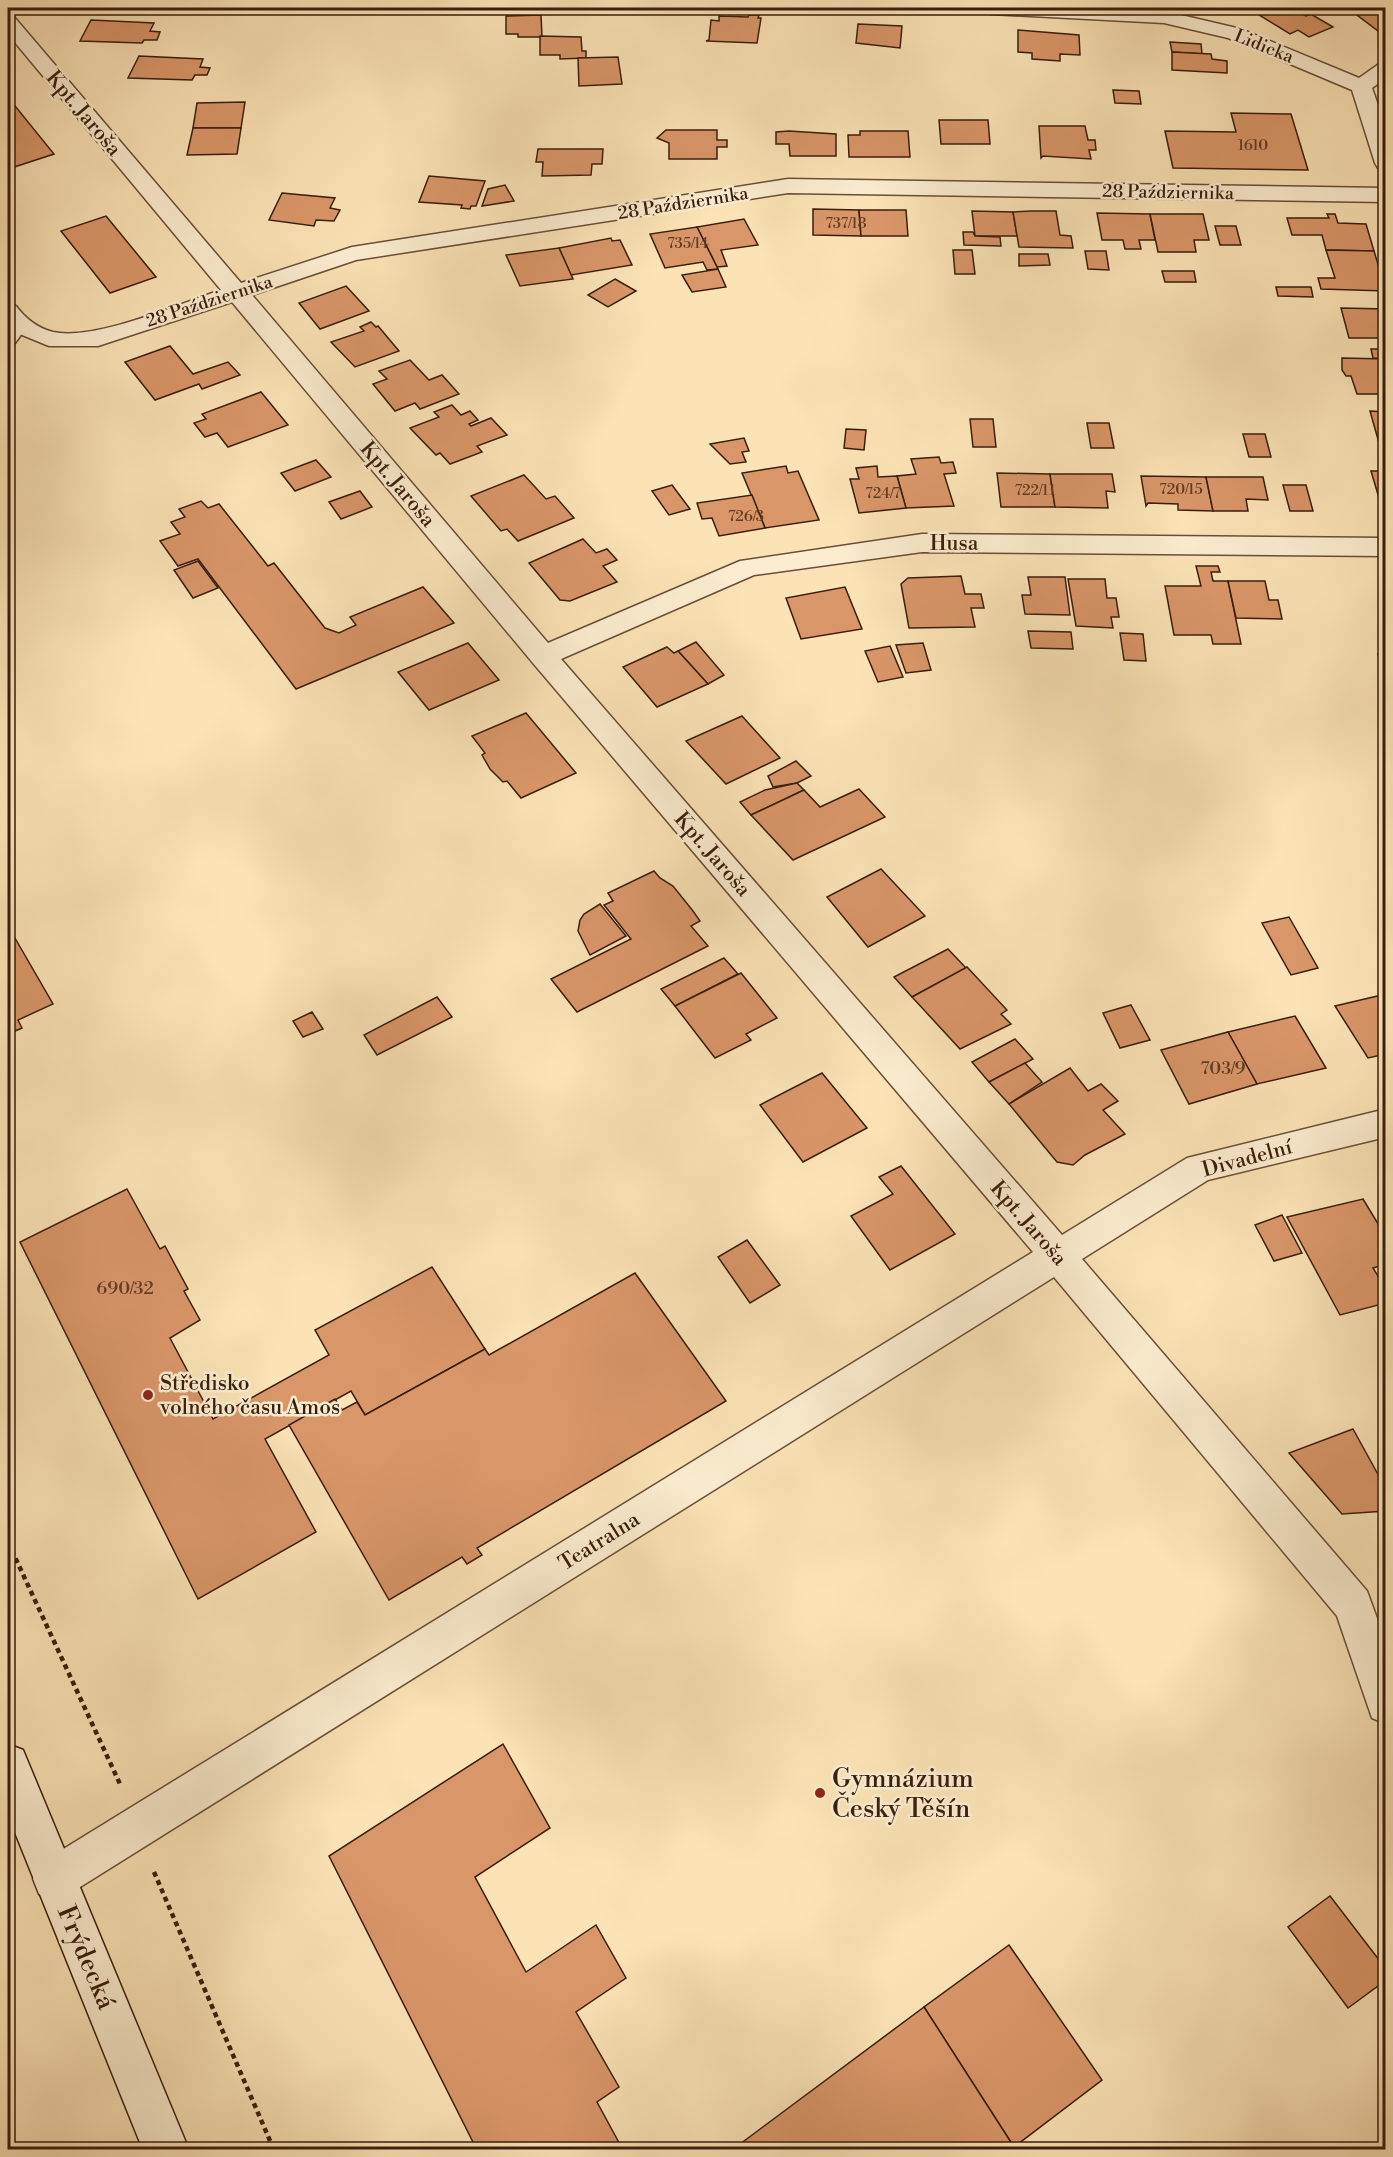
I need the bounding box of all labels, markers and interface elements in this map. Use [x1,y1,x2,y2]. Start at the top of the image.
street label: Lidicka [1231,24,1298,69]
street label: Kpt. Jaroša [40,65,127,162]
house number: 1610 [1238,136,1268,155]
street label: 28 Października [1102,180,1235,205]
street label: 28 Października [616,182,751,225]
house number: 737/18 [825,214,867,233]
house number: 735/14 [667,234,709,253]
street label: 28 Października [143,270,276,333]
street label: Kpt. Jaroša [354,436,441,533]
house number: 720/15 [1159,480,1203,499]
house number: 722/11 [1015,481,1056,500]
house number: 724/7 [865,484,901,503]
house number: 726/3 [728,507,764,526]
street label: Husa [930,531,979,557]
street label: Kpt. Jaroša [668,807,756,903]
house number: 703/9 [1201,1057,1246,1080]
street label: Divadelní [1199,1134,1296,1183]
street label: Kpt. Jaroša [984,1176,1072,1272]
house number: 690/32 [96,1277,154,1300]
place label: Středisko volného času Amos [159,1371,340,1421]
marker: Středisko volného času Amos [141,1388,155,1402]
street label: Teatralna [554,1507,645,1577]
place label: Gymnázium Český Těšín [832,1763,974,1825]
marker: Gymnázium Český Těšín [813,1786,827,1800]
street label: Frýdecká [50,1901,123,2015]

